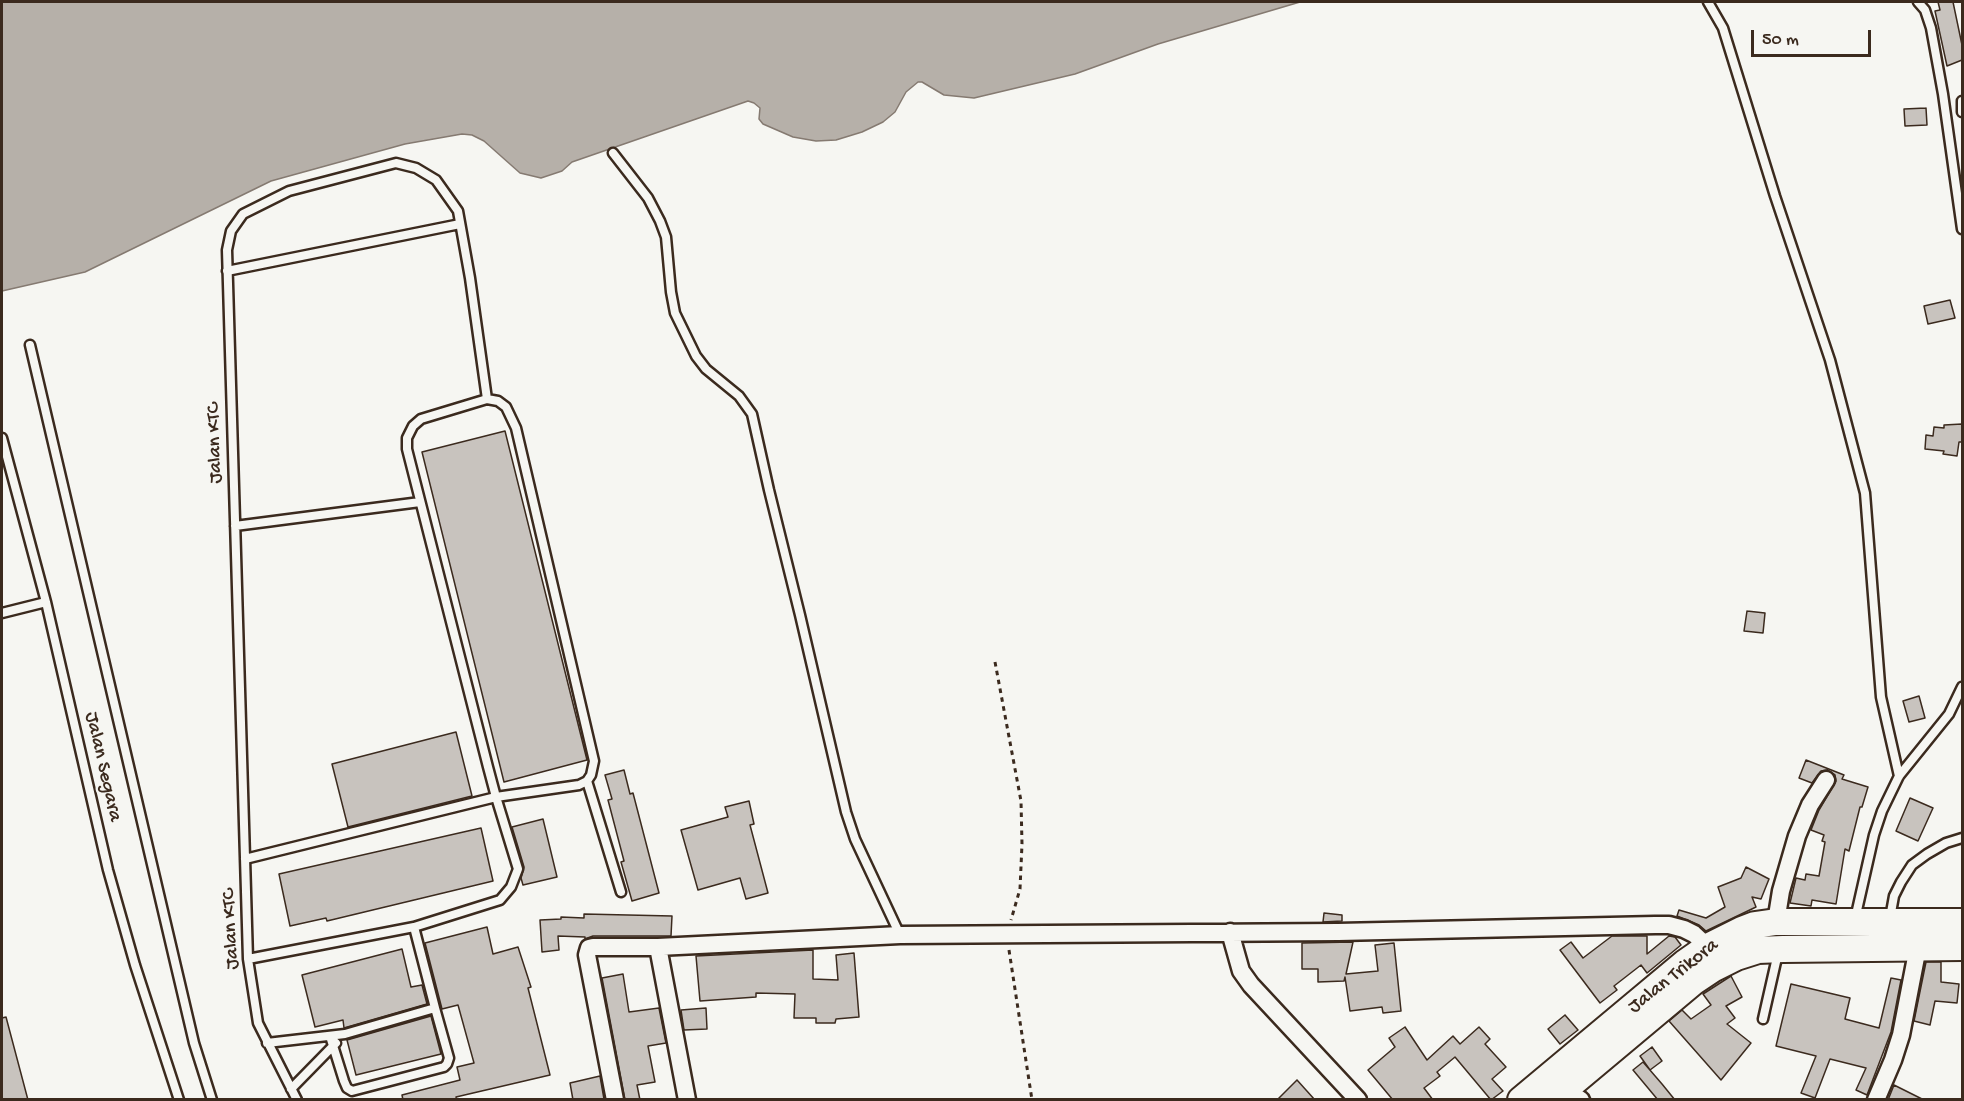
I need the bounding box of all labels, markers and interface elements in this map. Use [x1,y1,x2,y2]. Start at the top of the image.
scale bar [1754,18,1874,56]
text: 50 m [1762,30,1799,51]
street label: Jalan KTC [203,402,229,484]
street label: Jalan Segara [78,710,126,824]
street label: Jalan KTC [218,888,246,970]
street label: Jalan Trikora [1624,934,1724,1020]

